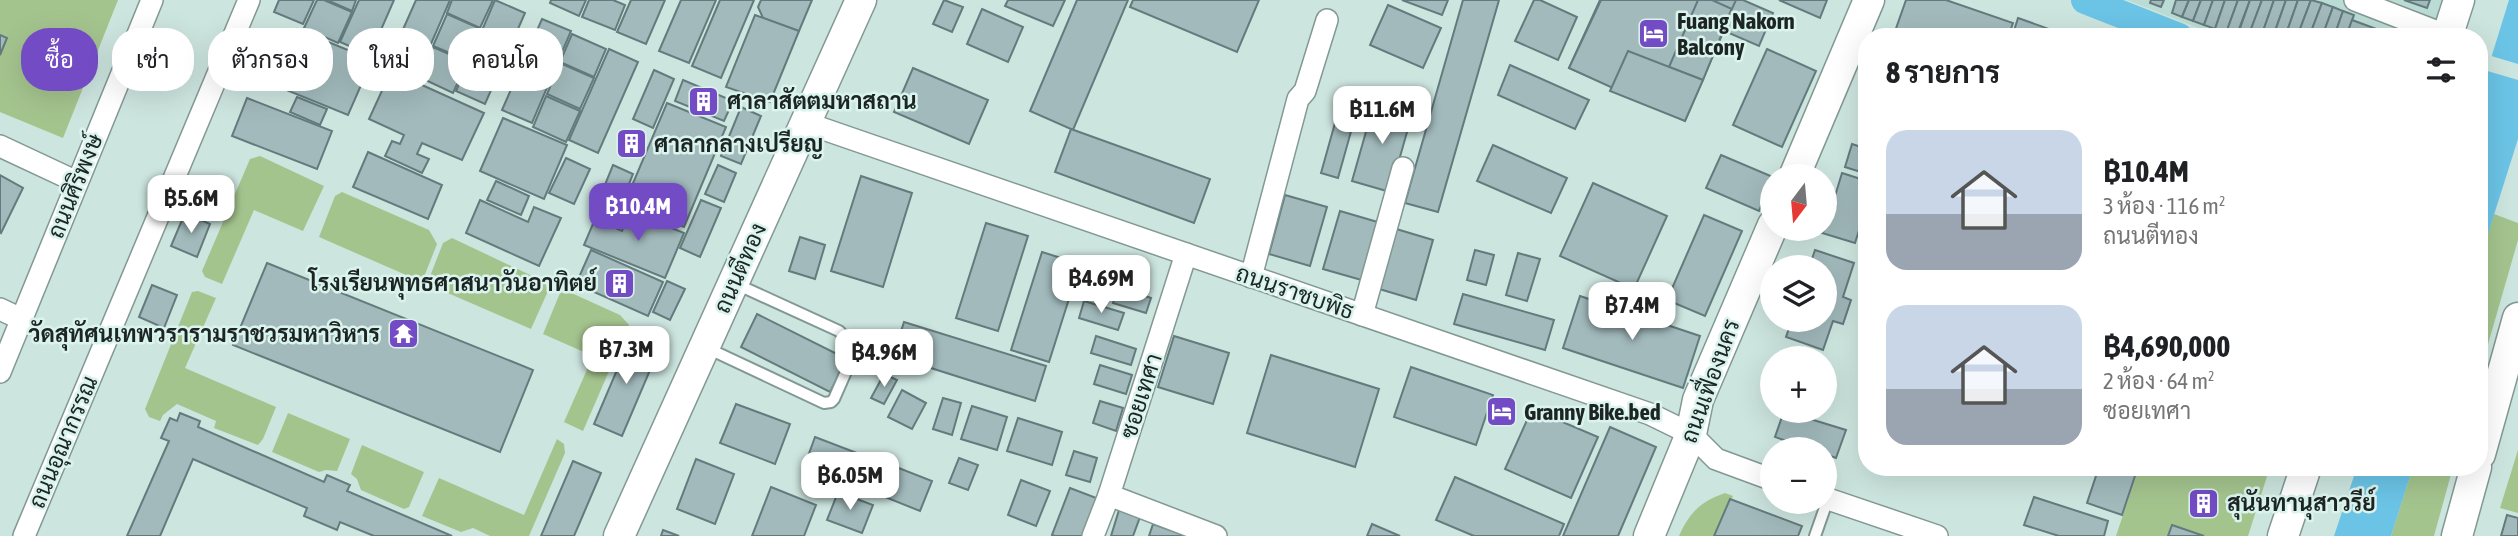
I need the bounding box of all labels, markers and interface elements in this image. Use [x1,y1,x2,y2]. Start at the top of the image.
place label: Fuang Nakorn Balcony [1677,8,1795,60]
hotel icon: Fuang Nakorn Balcony [1637,17,1671,51]
chip: ซื้อ [21,28,98,91]
chip: เช่า [112,28,194,91]
chip: ตัวกรอง [208,28,333,91]
chip: ใหม่ [347,28,434,91]
chip: คอนโด [448,28,563,91]
icon: filters [2422,51,2460,89]
text: 8 รายการ [1886,55,2000,89]
building icon: ศาลาสัตตมหาสถาน [687,84,721,118]
place label: ศาลาสัตตมหาสถาน [727,86,917,114]
pin: ฿11.6M [1325,86,1439,146]
text: ฿11.6M [1349,96,1415,122]
building icon: ศาลากลางเปรียญ [614,127,648,161]
street label: ถนนศิริพงษ์ [40,129,108,242]
place label: ศาลากลางเปรียญ [654,129,823,159]
text: ฿10.4M [2103,154,2189,188]
icon: home [1942,158,2026,242]
north arrow [1760,164,1838,242]
map controls [1760,164,1837,514]
pin: ฿5.6M [142,176,240,235]
pin: ฿10.4M [581,184,695,243]
text: ฿5.6M [164,185,219,211]
text: ฿10.4M [605,193,671,219]
text: 3 ห้อง · 116 m² [2103,193,2225,219]
street label: ถนนตีทอง [707,218,771,317]
text: ถนนตีทอง [2103,223,2199,249]
button: layers [1760,255,1837,332]
pin: ฿4.69M [1044,256,1158,315]
street label: ถนนราชบพิธ [1233,259,1358,324]
text: ฿4.69M [1068,265,1134,291]
building icon: โรงเรียนพุทธศาสนาวันอาทิตย์ [603,266,637,300]
place label: โรงเรียนพุทธศาสนาวันอาทิตย์ [307,267,598,300]
pin: ฿7.4M [1583,282,1681,342]
text: ฿7.4M [1605,292,1660,318]
street label: ถนนเฟื่องนคร [1668,313,1744,447]
temple icon: วัดสุทัศนเทพวรารามราชวรมหาวิหาร [386,317,420,351]
place label: วัดสุทัศนเทพวรารามราชวรมหาวิหาร [28,319,380,351]
pin: ฿7.3M [577,326,675,386]
text: ฿4,690,000 [2103,329,2230,363]
pin: ฿4.96M [827,330,941,389]
icon: home [1942,333,2026,417]
text: ฿7.3M [599,336,654,362]
text: ฿4.96M [851,339,917,365]
button: + [1760,346,1837,423]
street label: ซอยเทศา [1115,350,1167,442]
text: 2 ห้อง · 64 m² [2103,368,2215,394]
street label: ถนนอุณากรรณ [23,372,105,513]
hotel icon: Granny Bike.bed [1484,395,1518,429]
text: ซอยเทศา [2103,398,2191,424]
place label: Granny Bike.bed [1524,399,1661,425]
button: − [1760,437,1837,514]
pin: ฿6.05M [793,452,907,512]
text: ฿6.05M [817,462,883,488]
building icon: สุนันทานุสาวรีย์ [2187,486,2221,520]
place label: สุนันทานุสาวรีย์ [2227,487,2377,520]

